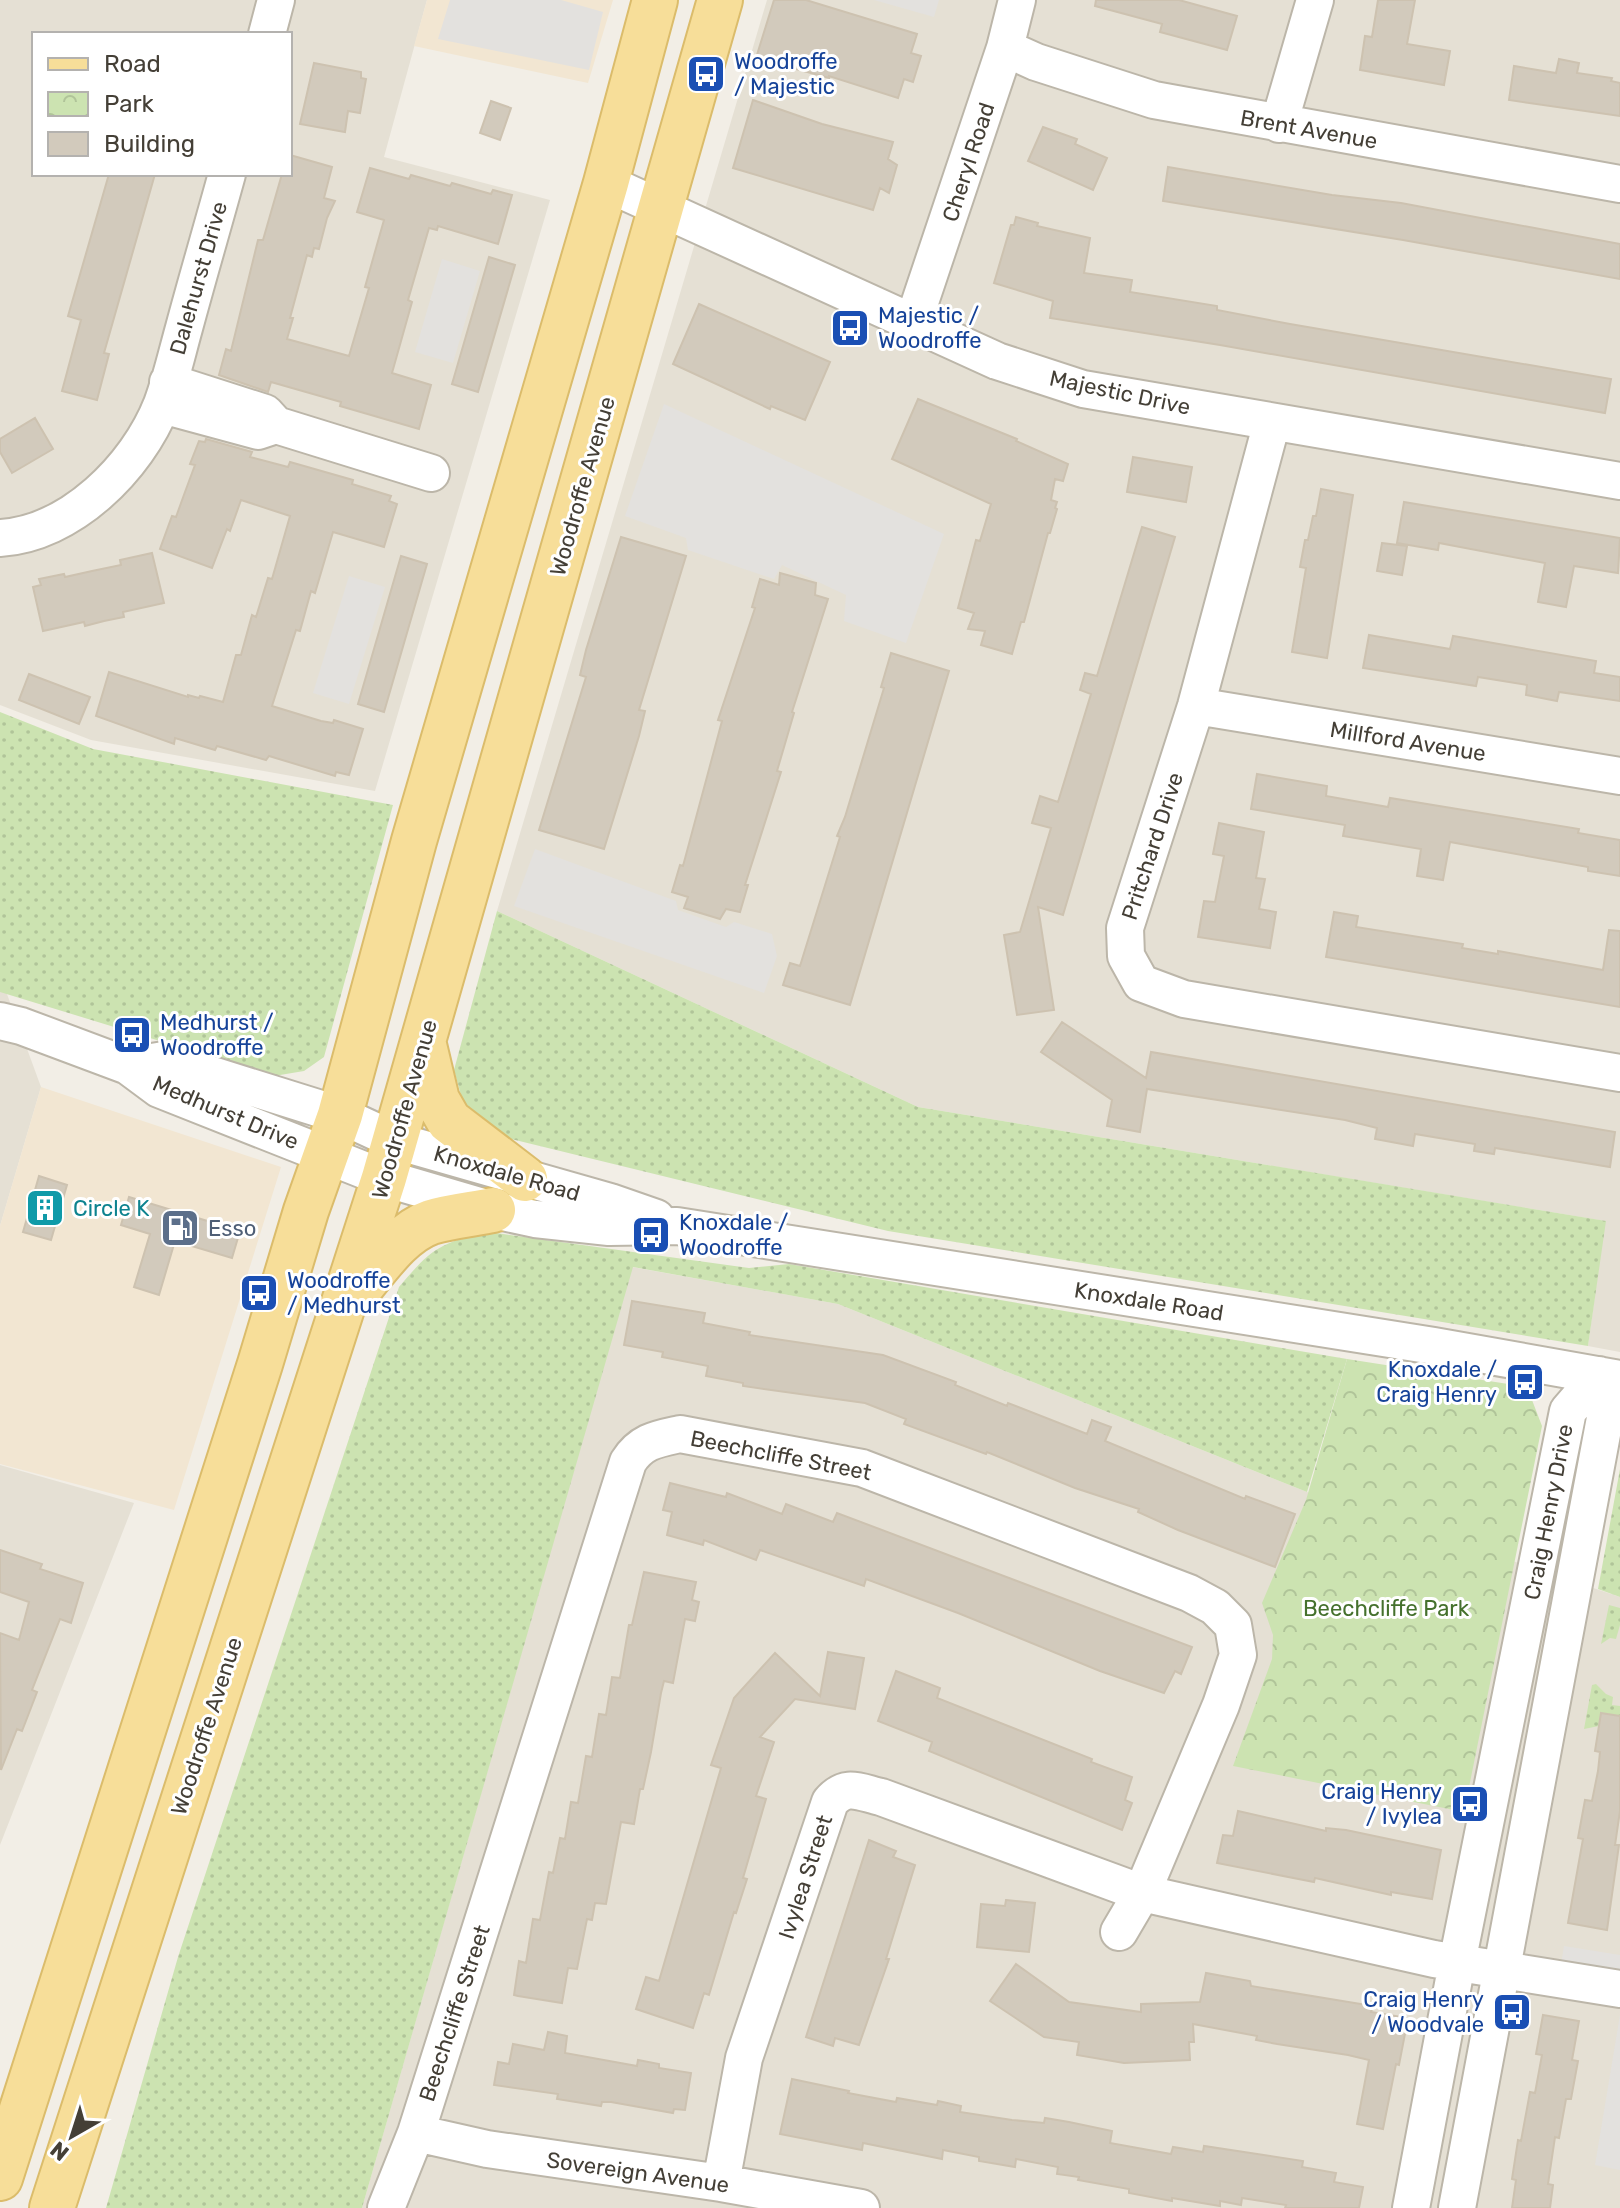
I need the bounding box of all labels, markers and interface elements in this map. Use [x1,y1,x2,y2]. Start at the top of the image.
legend [32,32,292,176]
place label: Woodroffe / Majestic [734,48,837,100]
text: Road [104,50,161,78]
bus stop icon: Woodroffe / Majestic [685,53,727,95]
text: Park [104,90,155,118]
street label: Cheryl Road [937,99,1000,225]
street label: Brent Avenue [1238,104,1380,155]
text: Building [104,130,195,158]
street label: Dalehurst Drive [164,198,233,358]
place label: Majestic / Woodroffe [878,302,981,354]
bus stop icon: Majestic / Woodroffe [829,307,871,349]
street label: Majestic Drive [1047,364,1193,421]
street label: Woodroffe Avenue [544,393,621,579]
street label: Millford Avenue [1328,716,1488,767]
street label: Pritchard Drive [1116,769,1189,923]
place label: Medhurst / Woodroffe [160,1009,274,1061]
bus stop icon: Medhurst / Woodroffe [111,1014,153,1056]
street label: Woodroffe Avenue [366,1016,443,1202]
street label: Medhurst Drive [149,1070,303,1155]
street label: Knoxdale Road [431,1140,583,1207]
building icon: Circle K [24,1187,66,1229]
place label: Circle K [73,1195,150,1222]
fuel station icon: Esso [159,1207,201,1249]
place label: Knoxdale / Woodroffe [679,1209,789,1261]
bus stop icon: Knoxdale / Woodroffe [630,1214,672,1256]
place label: Esso [208,1215,256,1242]
place label: Woodroffe / Medhurst [287,1267,401,1319]
bus stop icon: Woodroffe / Medhurst [238,1272,280,1314]
street label: Knoxdale Road [1072,1276,1226,1327]
place label: Knoxdale / Craig Henry [1376,1356,1497,1408]
bus stop icon: Knoxdale / Craig Henry [1504,1361,1546,1403]
street label: Craig Henry Drive [1518,1422,1579,1602]
street label: Beechcliffe Street [688,1425,874,1486]
park label: Beechcliffe Park [1303,1595,1470,1622]
street label: Woodroffe Avenue [165,1634,248,1818]
place label: Craig Henry / Ivylea [1321,1778,1442,1830]
bus stop icon: Craig Henry / Ivylea [1449,1783,1491,1825]
street label: Ivylea Street [773,1811,838,1943]
street label: Beechcliffe Street [413,1921,496,2105]
place label: Craig Henry / Woodvale [1363,1986,1484,2038]
bus stop icon: Craig Henry / Woodvale [1491,1991,1533,2033]
north arrow [32,2096,112,2176]
text: N [45,2136,74,2167]
street label: Sovereign Avenue [545,2146,731,2199]

